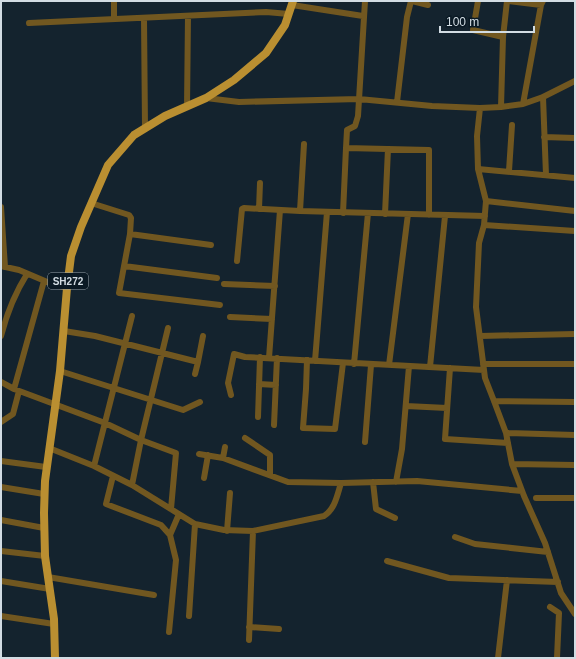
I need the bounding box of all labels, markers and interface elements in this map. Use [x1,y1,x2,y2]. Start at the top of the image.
scale bar [440,8,534,34]
text: 100 m [446,15,479,29]
road number: SH272 [48,273,88,289]

